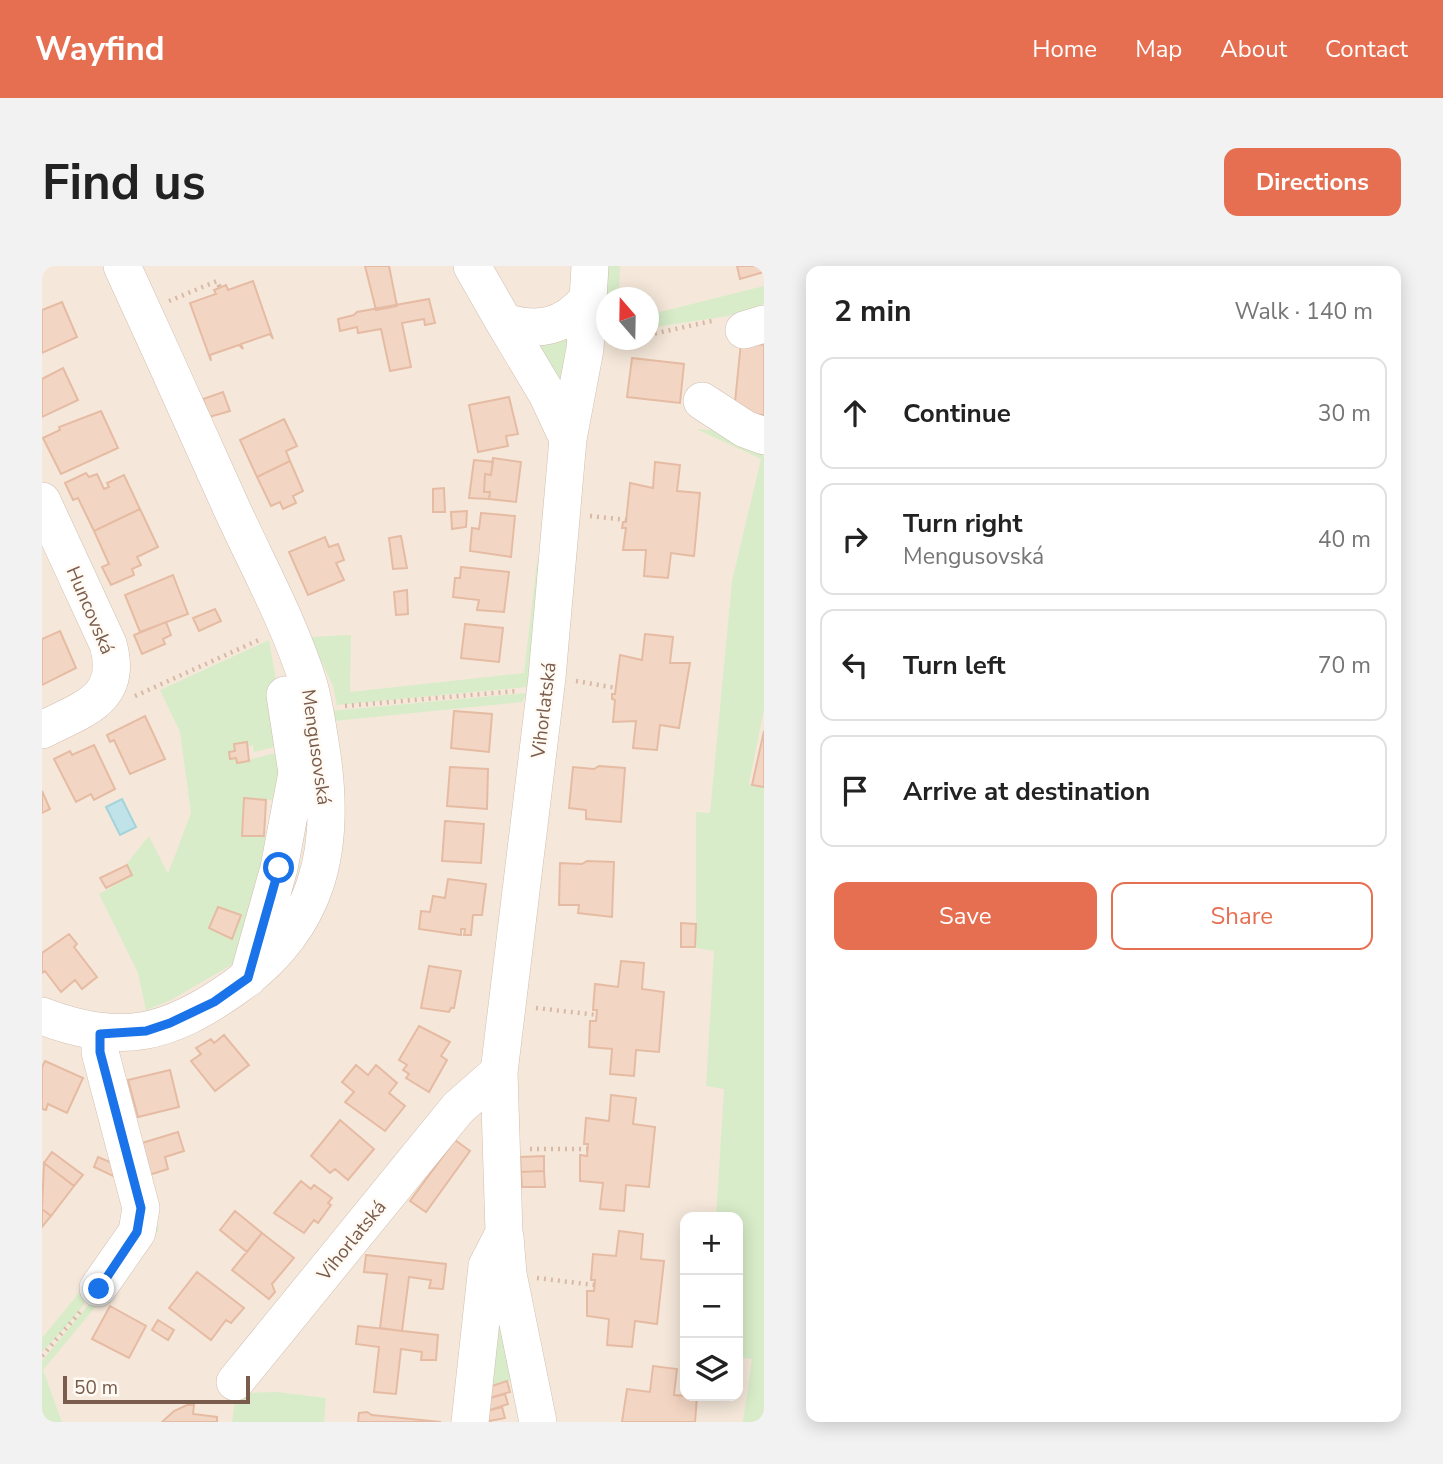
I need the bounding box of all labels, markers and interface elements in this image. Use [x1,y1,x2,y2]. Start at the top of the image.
text: Wayfind [35,27,165,72]
text: Home [1032,33,1097,65]
text: Map [1135,33,1182,65]
text: About [1220,33,1287,65]
text: Contact [1325,33,1408,65]
button: Directions [1224,148,1401,216]
text: Find us [42,149,206,216]
north arrow [596,287,659,350]
text: 2 min [834,291,912,332]
text: Walk · 140 m [1234,296,1373,327]
icon: ahead [836,394,874,432]
text: Continue [903,396,1011,431]
text: 30 m [1318,398,1371,429]
text: Turn right [903,506,1022,541]
icon: right [836,520,874,558]
text: 40 m [1318,524,1371,555]
text: Mengusovská [903,541,1044,572]
street label: Huncovská [60,562,120,658]
icon: left [836,646,874,684]
text: Turn left [903,648,1006,683]
text: 70 m [1318,650,1371,681]
street label: Vihorlatská [525,661,563,761]
street label: Mengusovská [295,688,337,807]
icon: arrive [836,772,874,810]
text: Arrive at destination [903,774,1150,809]
route start [263,852,294,883]
button: Save [834,882,1097,950]
button: Share [1111,882,1373,950]
street label: Vihorlatská [311,1195,392,1287]
map controls [680,1212,743,1401]
button: + [680,1212,743,1275]
route end [83,1273,114,1304]
button: − [680,1275,743,1338]
button: layers [680,1338,743,1401]
scale bar [63,1373,250,1405]
text: 50 m [74,1375,118,1401]

